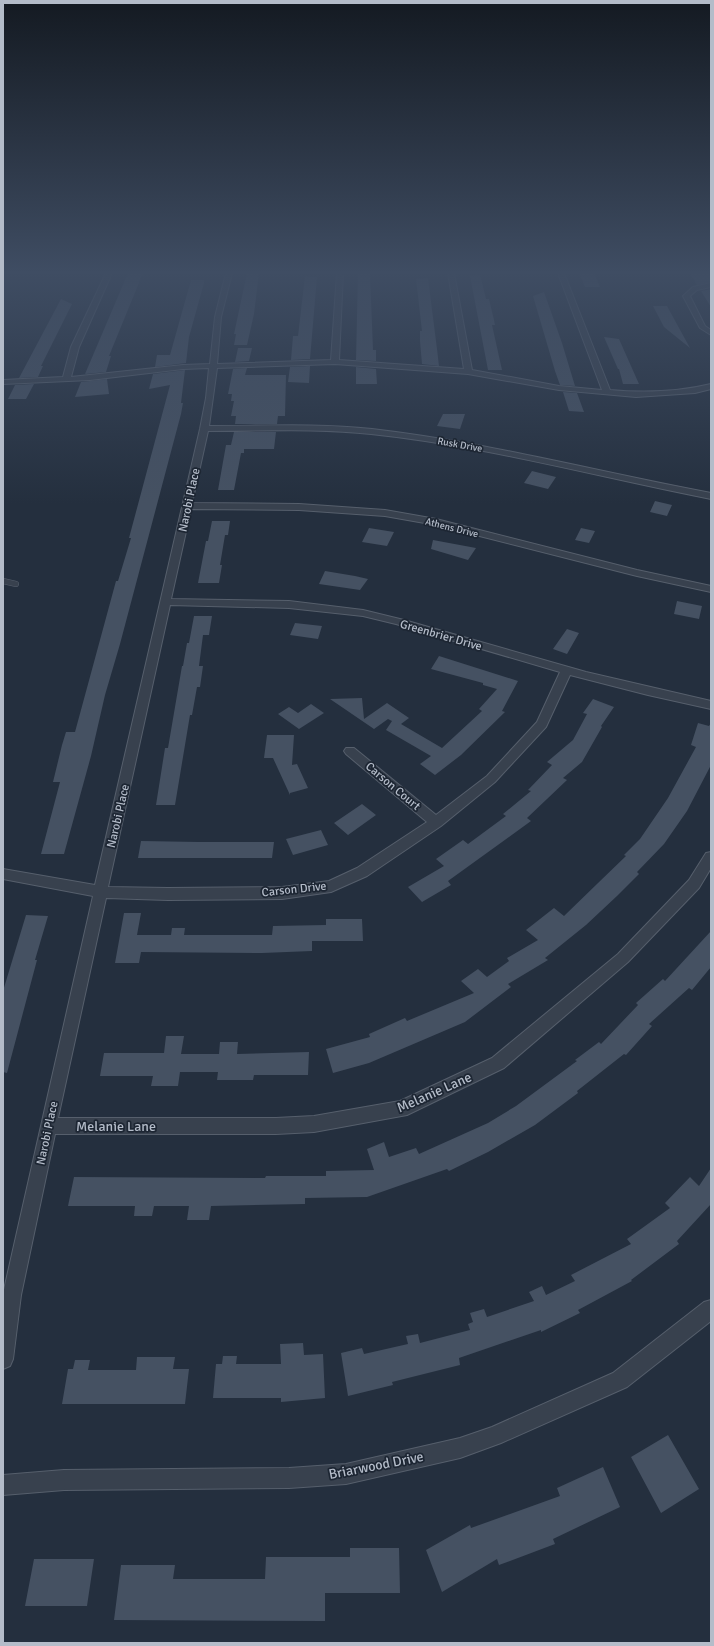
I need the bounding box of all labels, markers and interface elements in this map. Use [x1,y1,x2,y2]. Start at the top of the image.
street label: Rusk Drive [437,435,483,455]
street label: Narobi Place [175,467,204,533]
street label: Athens Drive [424,516,480,540]
street label: Greenbrier Drive [398,617,484,654]
street label: Carson Court [362,759,423,814]
street label: Narobi Place [104,783,133,849]
street label: Carson Drive [261,879,327,900]
street label: Melanie Lane [394,1068,474,1116]
street label: Narobi Place [33,1100,62,1166]
street label: Melanie Lane [76,1118,156,1135]
street label: Briarwood Drive [327,1448,425,1483]

